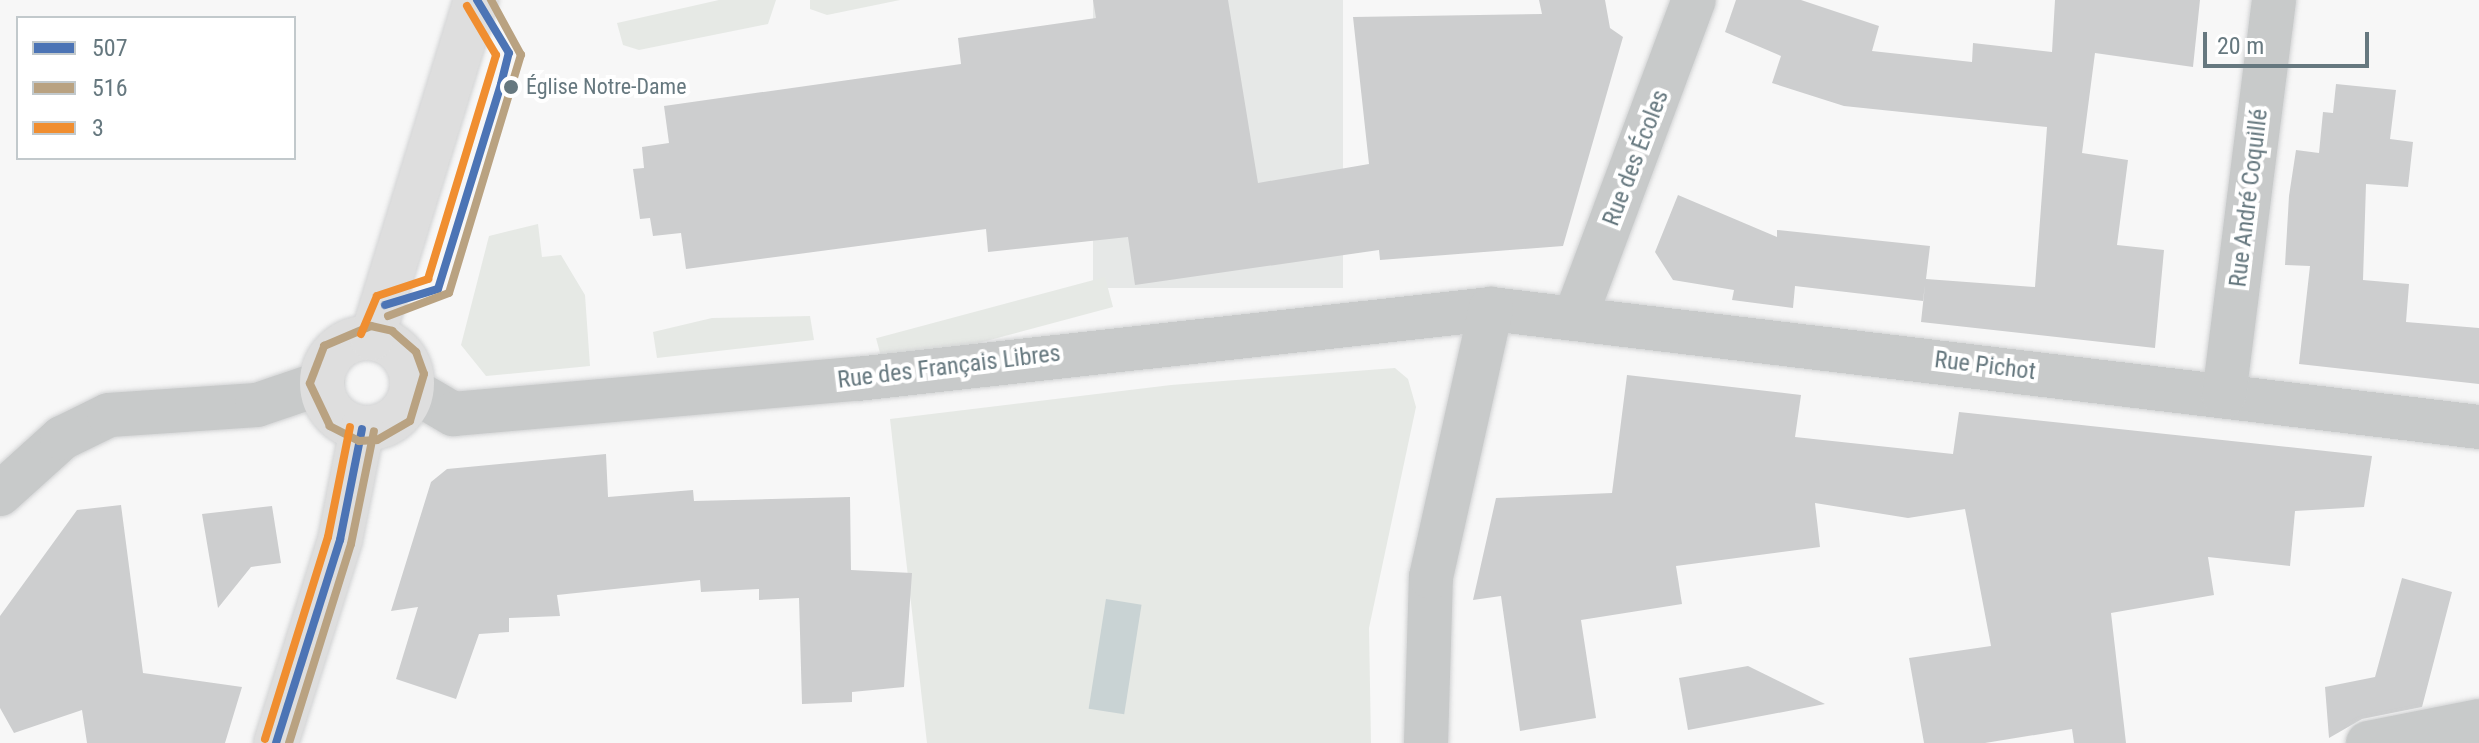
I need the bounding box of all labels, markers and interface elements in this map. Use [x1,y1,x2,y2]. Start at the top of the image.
legend [16,16,296,160]
scale bar [2207,16,2373,66]
text: 20 m [2217,32,2264,60]
text: 507 [92,34,128,62]
text: 516 [92,74,128,102]
place label: Église Notre-Dame [526,74,686,100]
marker: Église Notre-Dame [503,79,519,95]
street label: Rue des Écoles [1597,86,1675,230]
street label: Rue André Coquillé [2224,107,2274,289]
text: 3 [92,114,104,142]
street label: Rue des Français Libres [836,339,1062,395]
street label: Rue Pichot [1933,346,2037,386]

